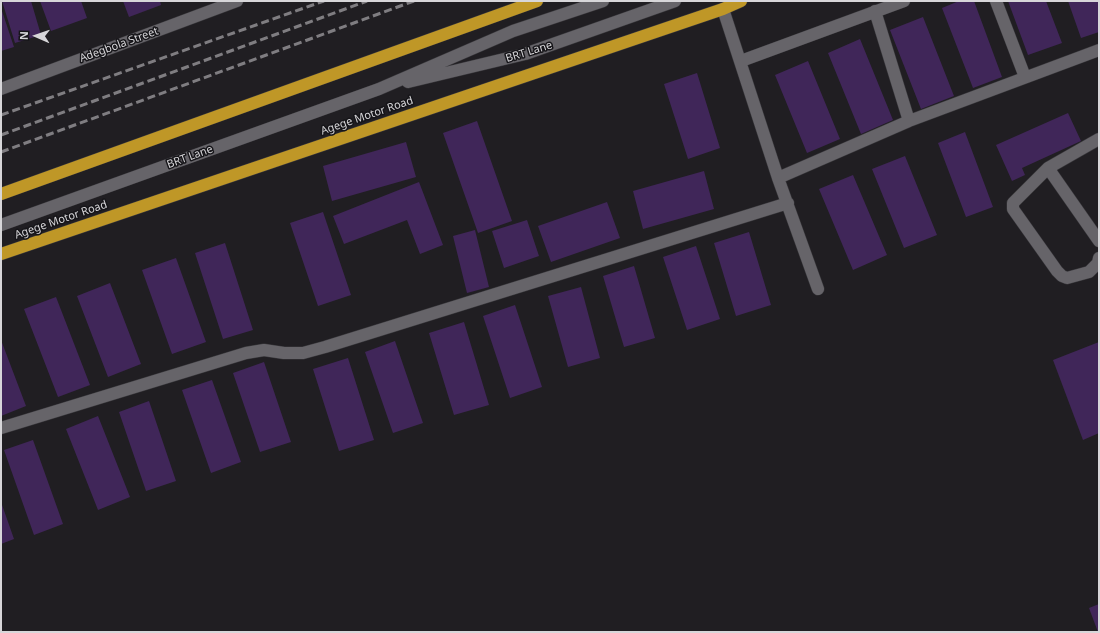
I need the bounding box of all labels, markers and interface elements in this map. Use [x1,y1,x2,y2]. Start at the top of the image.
north arrow [16,16,56,56]
street label: Adegbola Street [78,25,160,65]
text: N [16,31,31,40]
street label: BRT Lane [504,39,554,65]
street label: Agege Motor Road [319,94,415,138]
street label: BRT Lane [165,143,215,171]
street label: Agege Motor Road [13,198,109,242]

